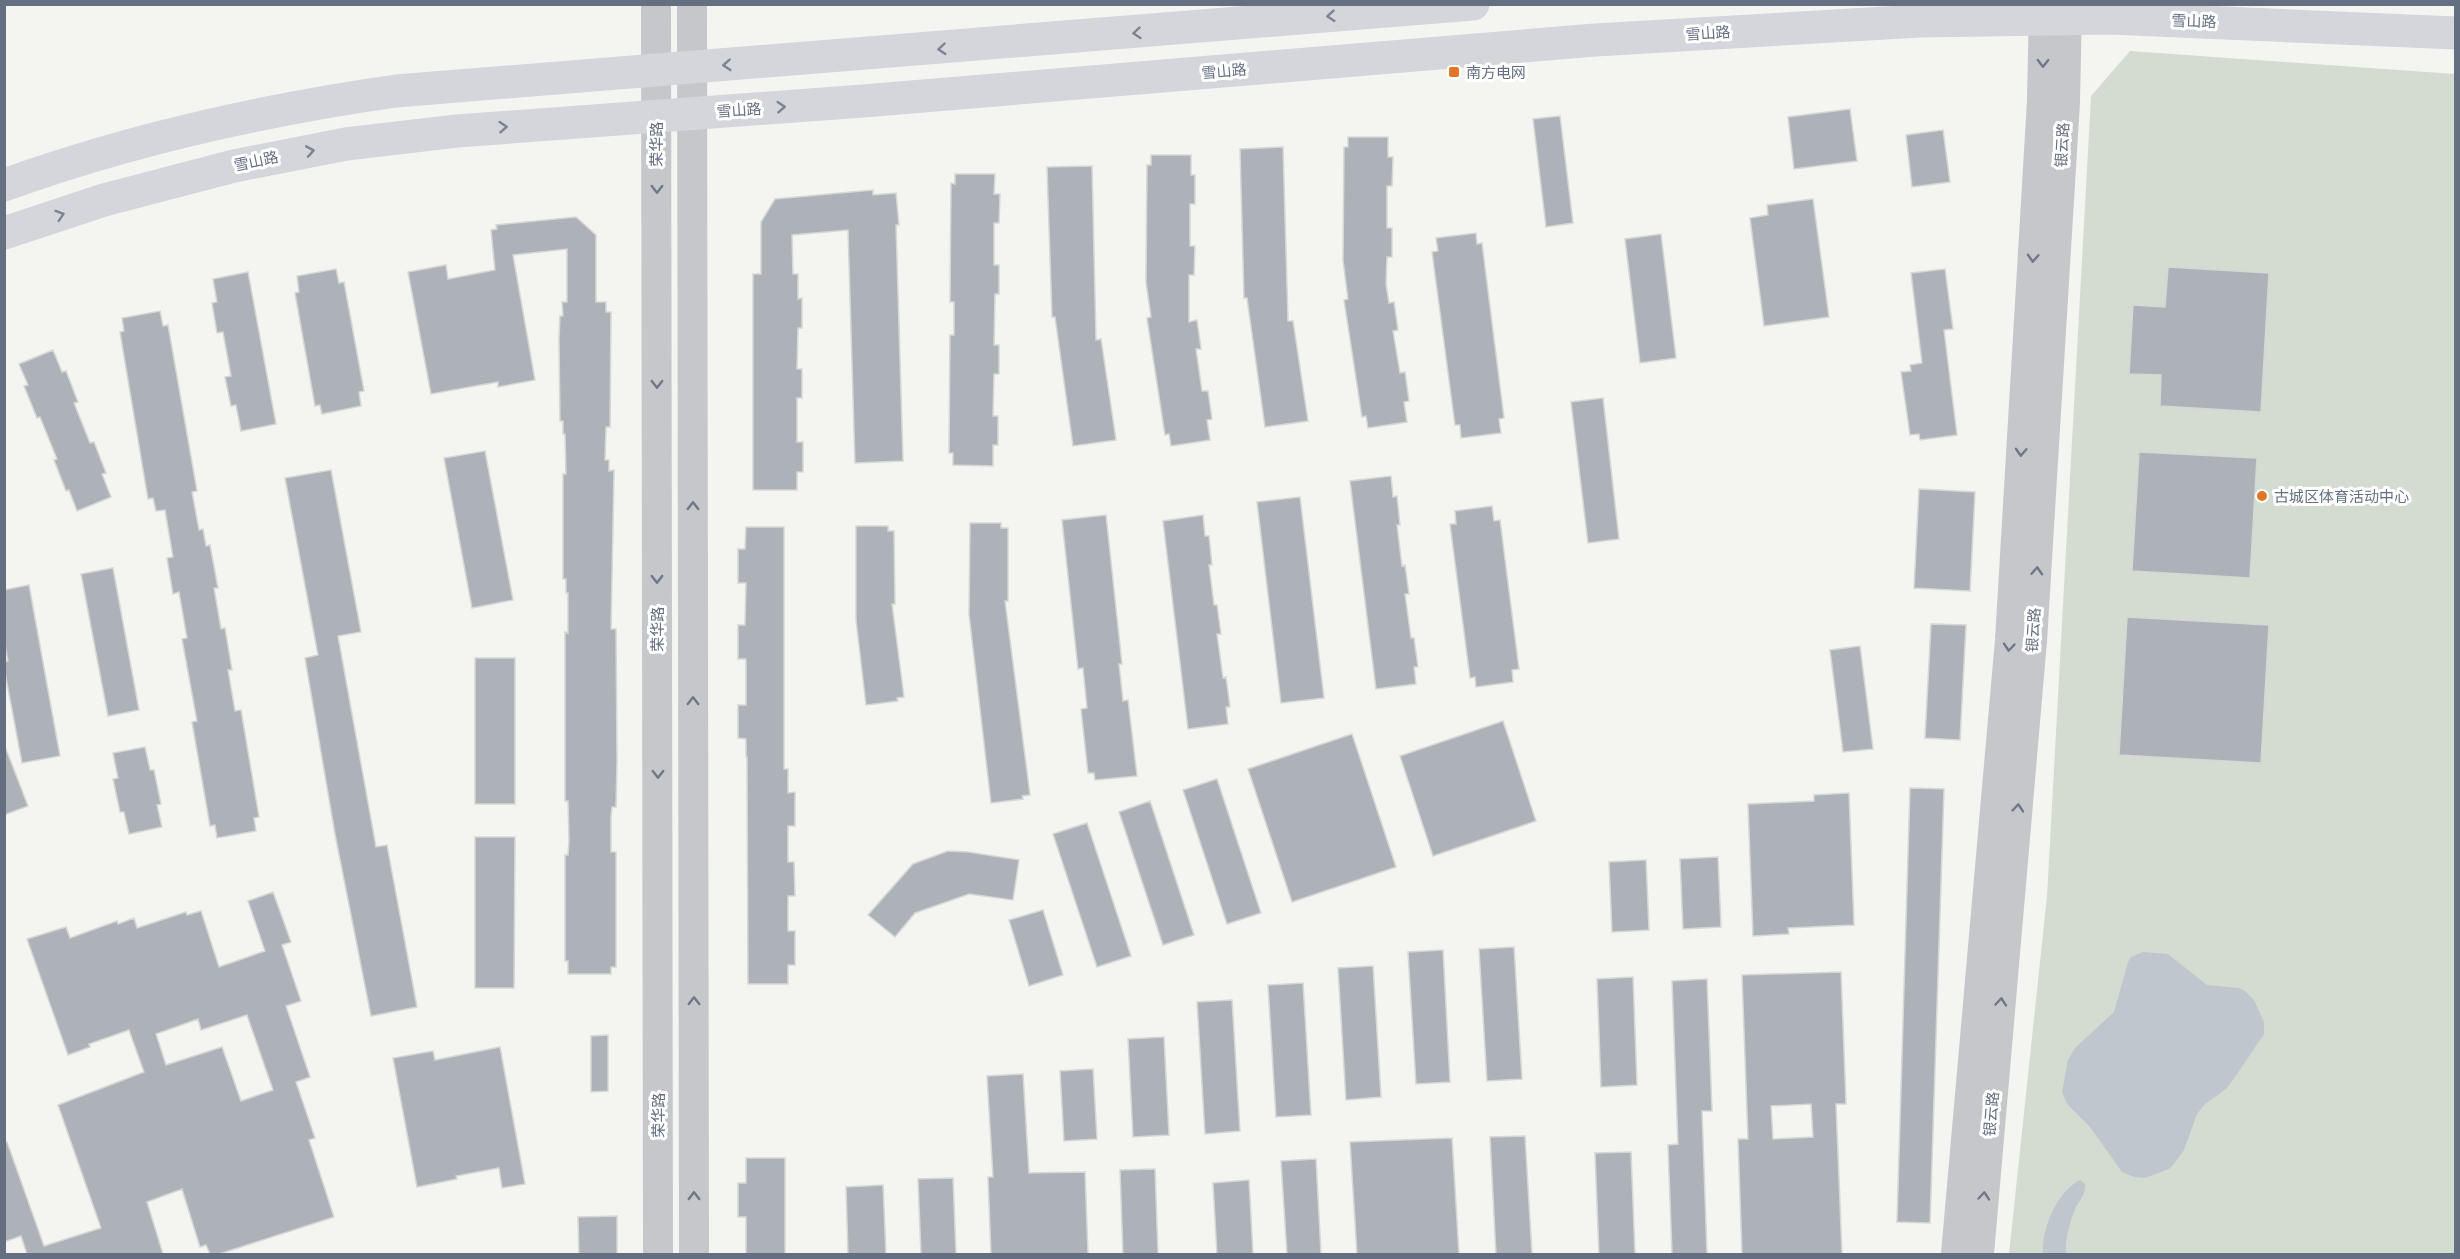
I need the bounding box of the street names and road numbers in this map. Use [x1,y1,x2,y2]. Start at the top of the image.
street label: 雪山路 [2171,12,2217,30]
street label: 雪山路 [1685,23,1731,43]
street label: 雪山路 [1201,61,1247,81]
street label: 雪山路 [716,100,762,120]
street label: 荣华路 [648,121,665,167]
street label: 银云路 [2052,122,2072,168]
street label: 雪山路 [232,148,280,174]
street label: 荣华路 [649,606,666,652]
street label: 银云路 [2023,607,2043,653]
street label: 银云路 [1981,1091,2001,1137]
street label: 荣华路 [650,1092,667,1138]

